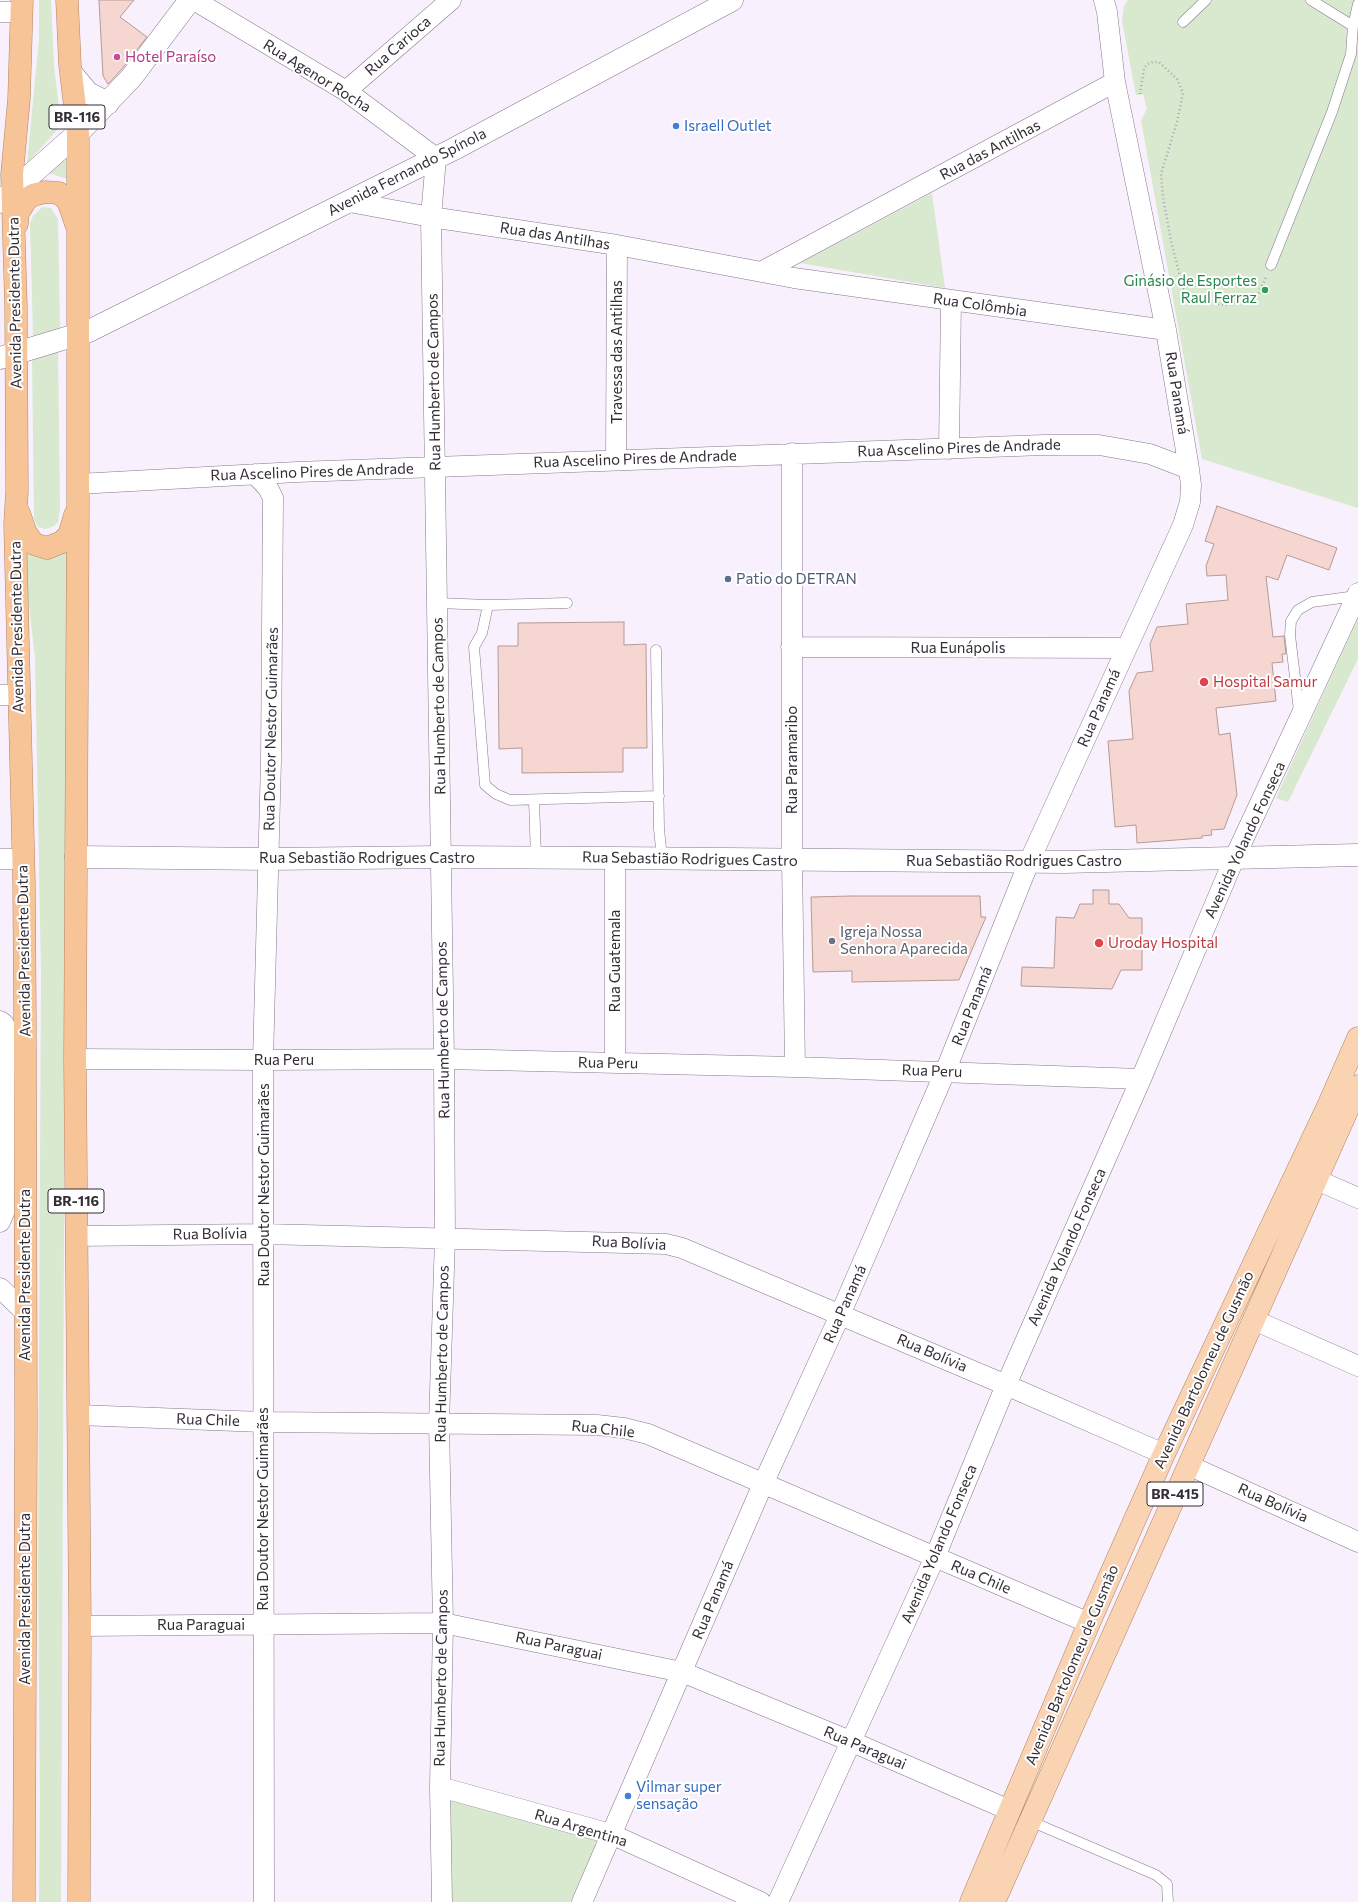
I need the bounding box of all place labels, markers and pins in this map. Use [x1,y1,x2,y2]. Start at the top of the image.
place label: Hotel Paraíso [125,48,216,66]
marker: Hotel Paraíso [112,52,122,62]
place label: Israell Outlet [684,117,772,135]
marker: Israell Outlet [671,121,681,131]
place label: Ginásio de Esportes Raul Ferraz [1124,272,1257,307]
marker: Ginásio de Esportes Raul Ferraz [1260,285,1270,295]
place label: Patio do DETRAN [736,570,857,588]
marker: Patio do DETRAN [723,574,733,584]
place label: Hospital Samur [1213,673,1317,691]
marker: Hospital Samur [1198,676,1210,688]
place label: Igreja Nossa Senhora Aparecida [840,923,968,958]
place label: Uroday Hospital [1108,934,1218,952]
marker: Igreja Nossa Senhora Aparecida [827,936,837,946]
marker: Uroday Hospital [1093,937,1105,949]
place label: Vilmar super sensação [636,1778,722,1813]
marker: Vilmar super sensação [623,1791,633,1801]

